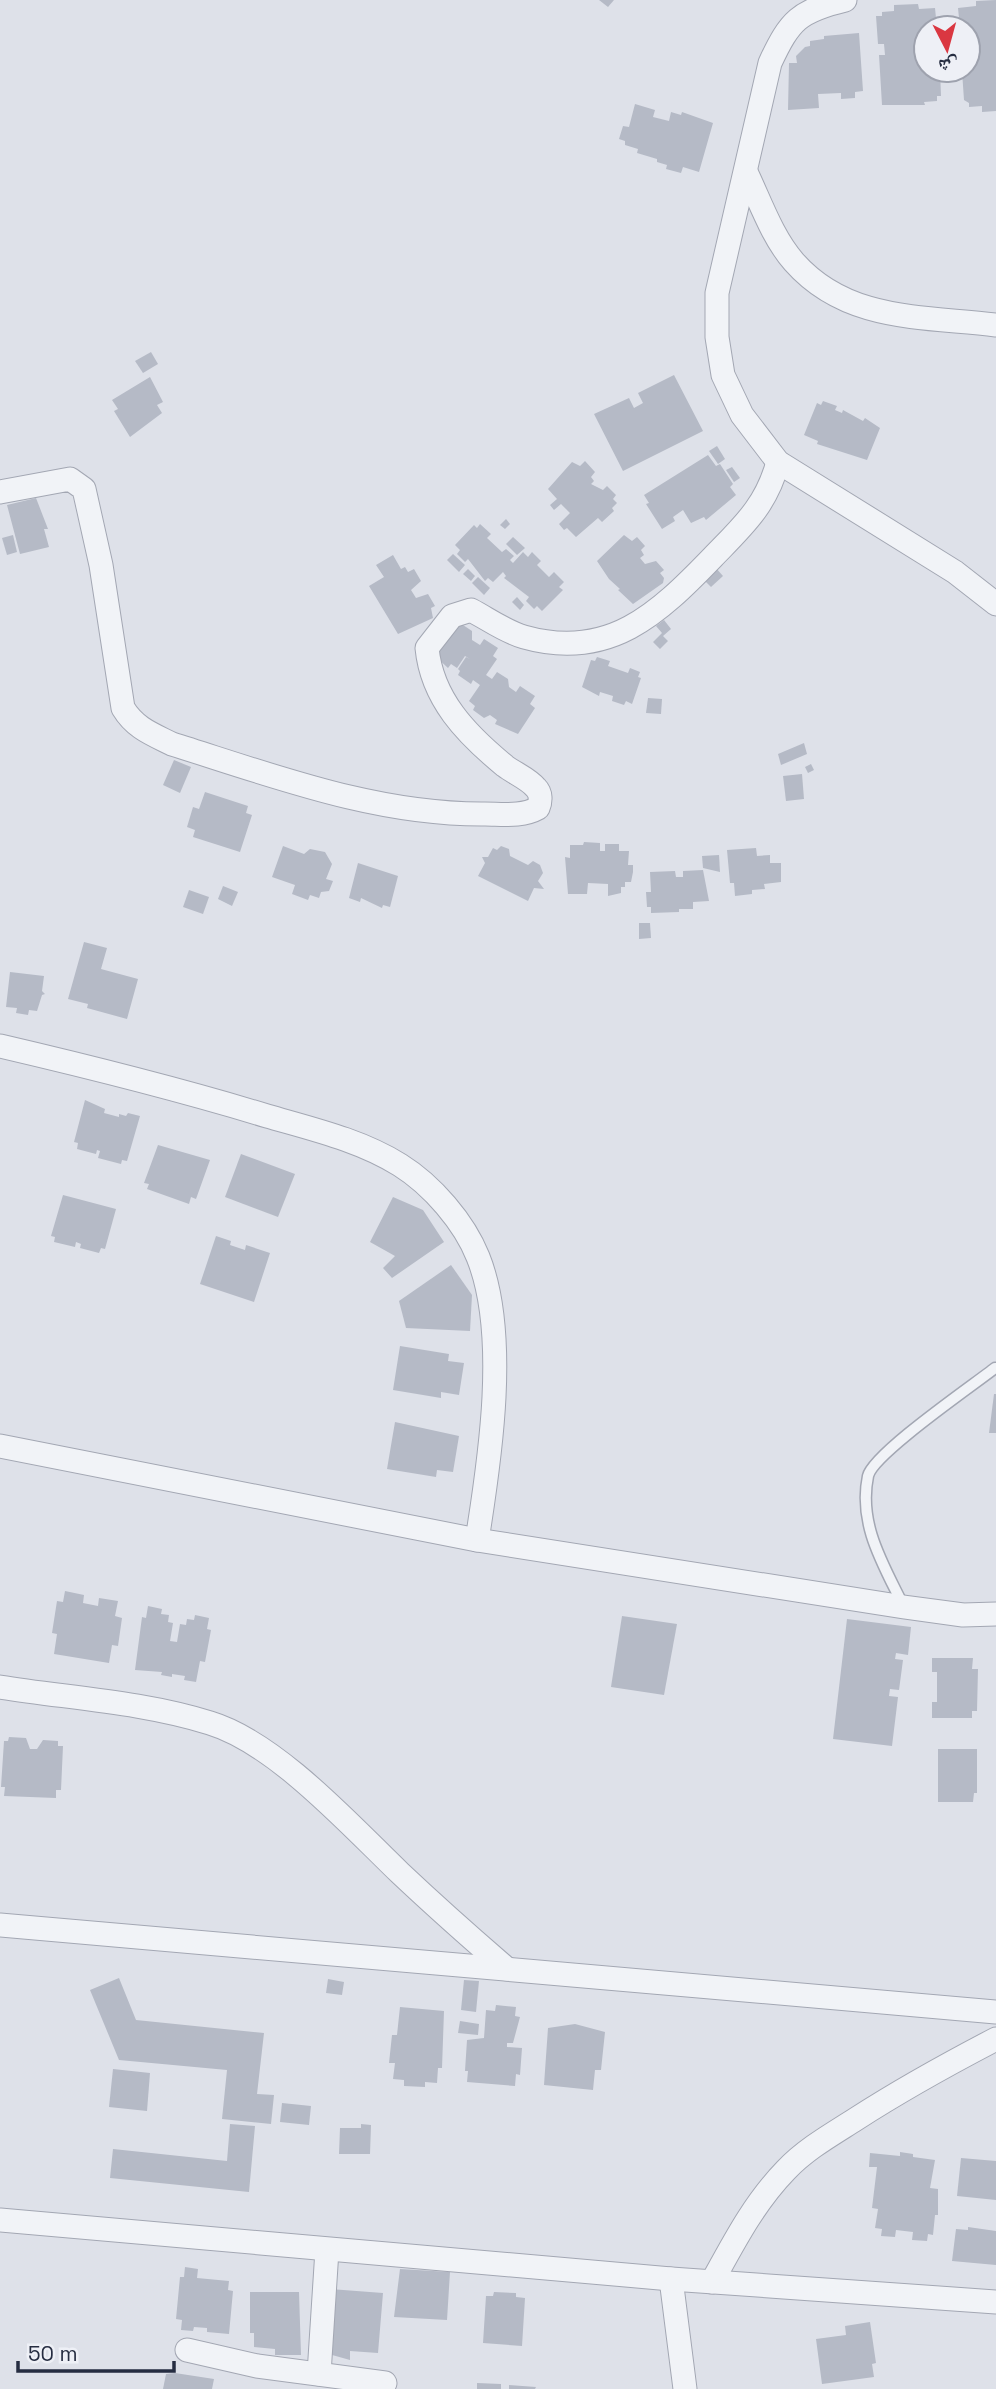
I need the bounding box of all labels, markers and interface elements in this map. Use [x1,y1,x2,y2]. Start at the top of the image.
north arrow [912,14,982,84]
text: ش [937,52,960,79]
scale bar [18,2330,173,2374]
text: 50 m [28,2340,78,2367]

